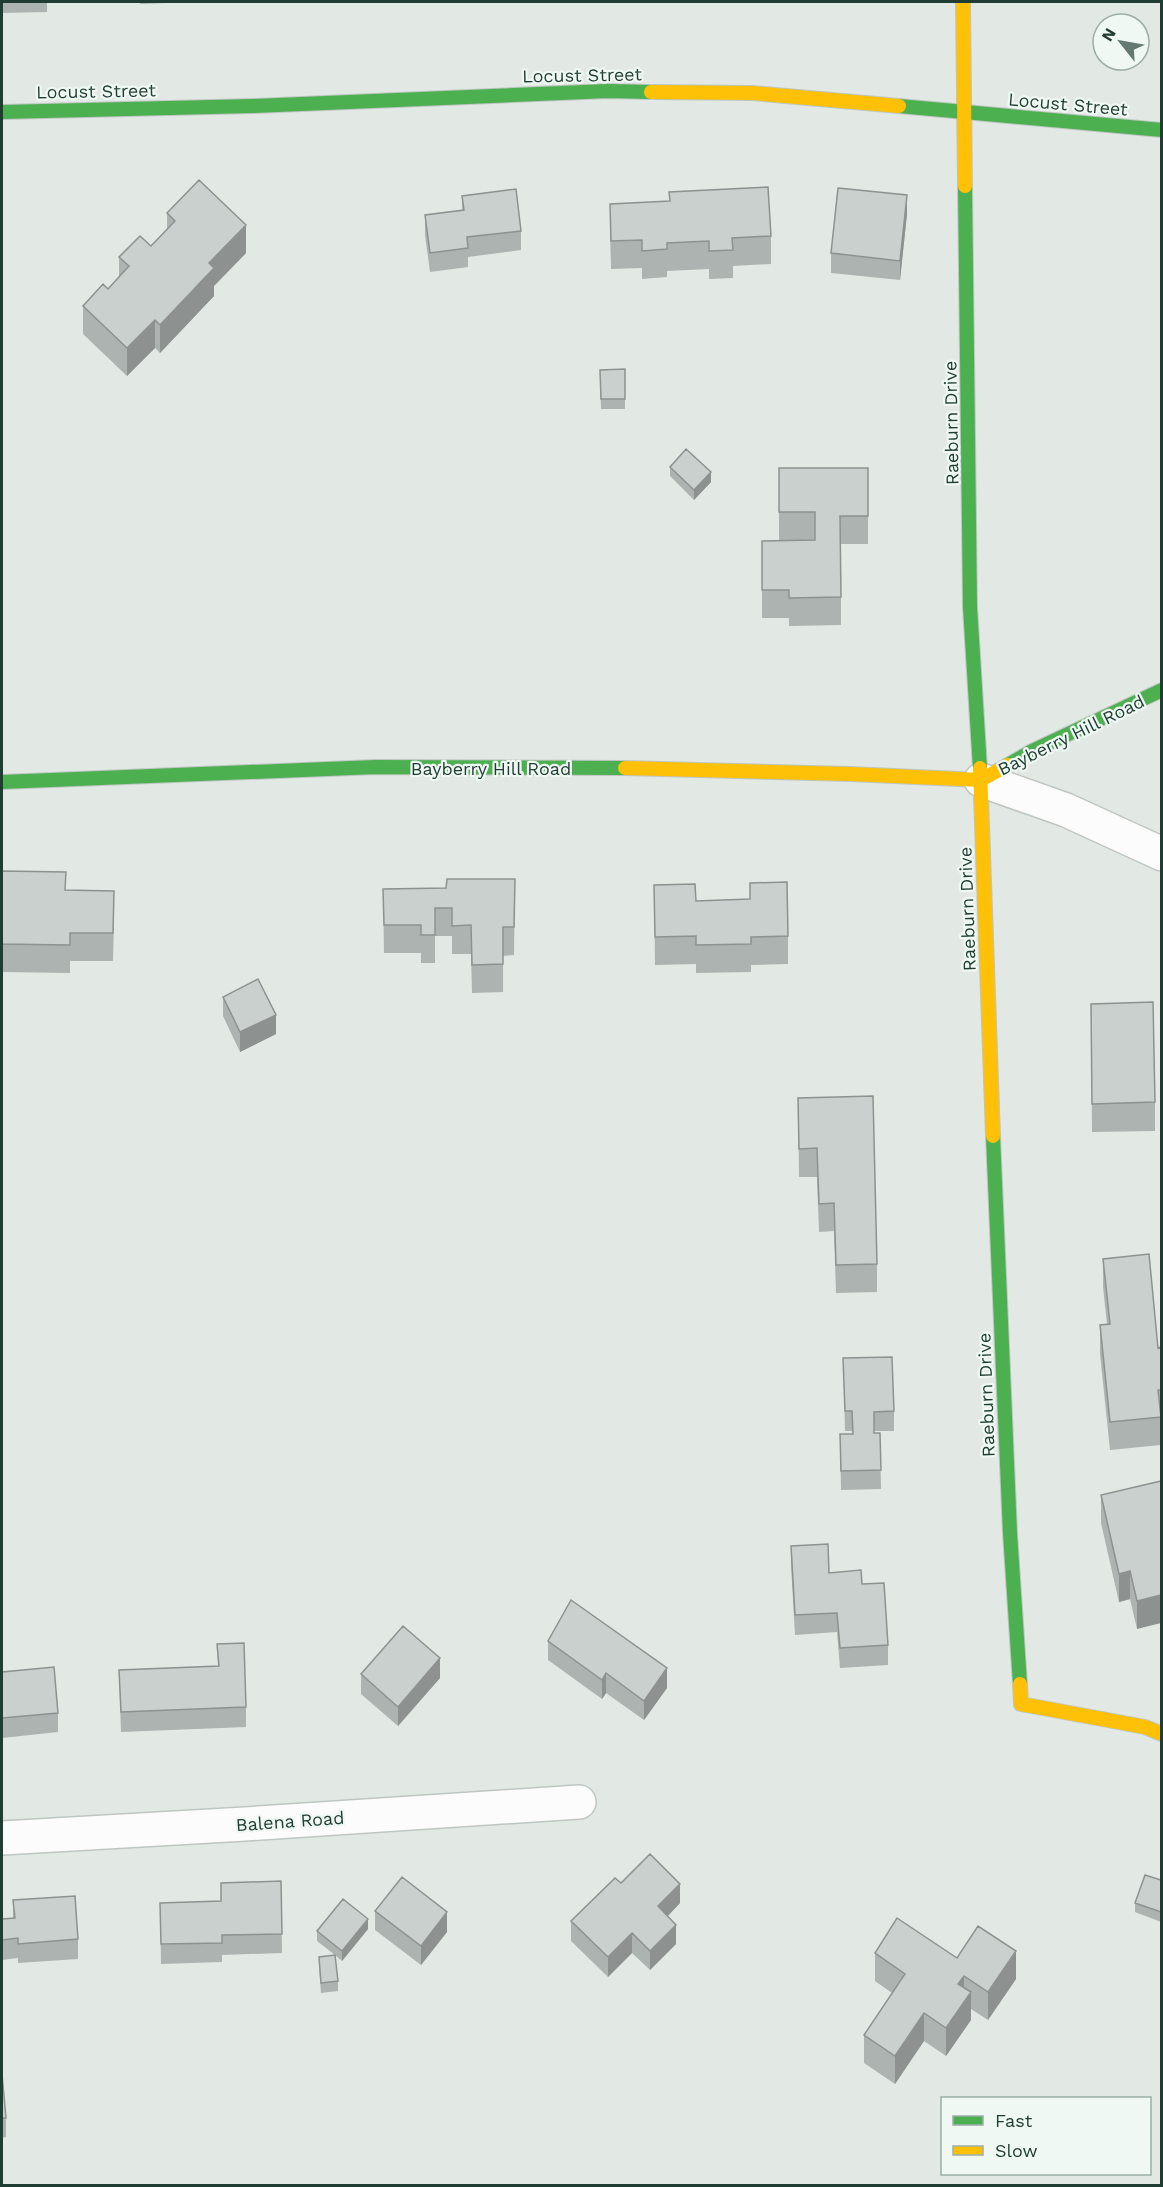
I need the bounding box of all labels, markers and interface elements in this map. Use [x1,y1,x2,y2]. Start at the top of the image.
north arrow [1091,12,1151,72]
text: N [1097,25,1120,45]
street label: Locust Street [522,63,643,87]
street label: Locust Street [36,79,157,103]
street label: Locust Street [1007,88,1129,120]
street label: Raeburn Drive [939,361,963,485]
street label: Bayberry Hill Road [994,690,1148,780]
street label: Bayberry Hill Road [411,758,571,779]
street label: Raeburn Drive [954,847,980,971]
street label: Raeburn Drive [973,1333,999,1457]
street label: Balena Road [235,1807,345,1835]
legend [941,2097,1151,2175]
text: Fast [995,2110,1033,2131]
text: Slow [995,2140,1038,2161]

